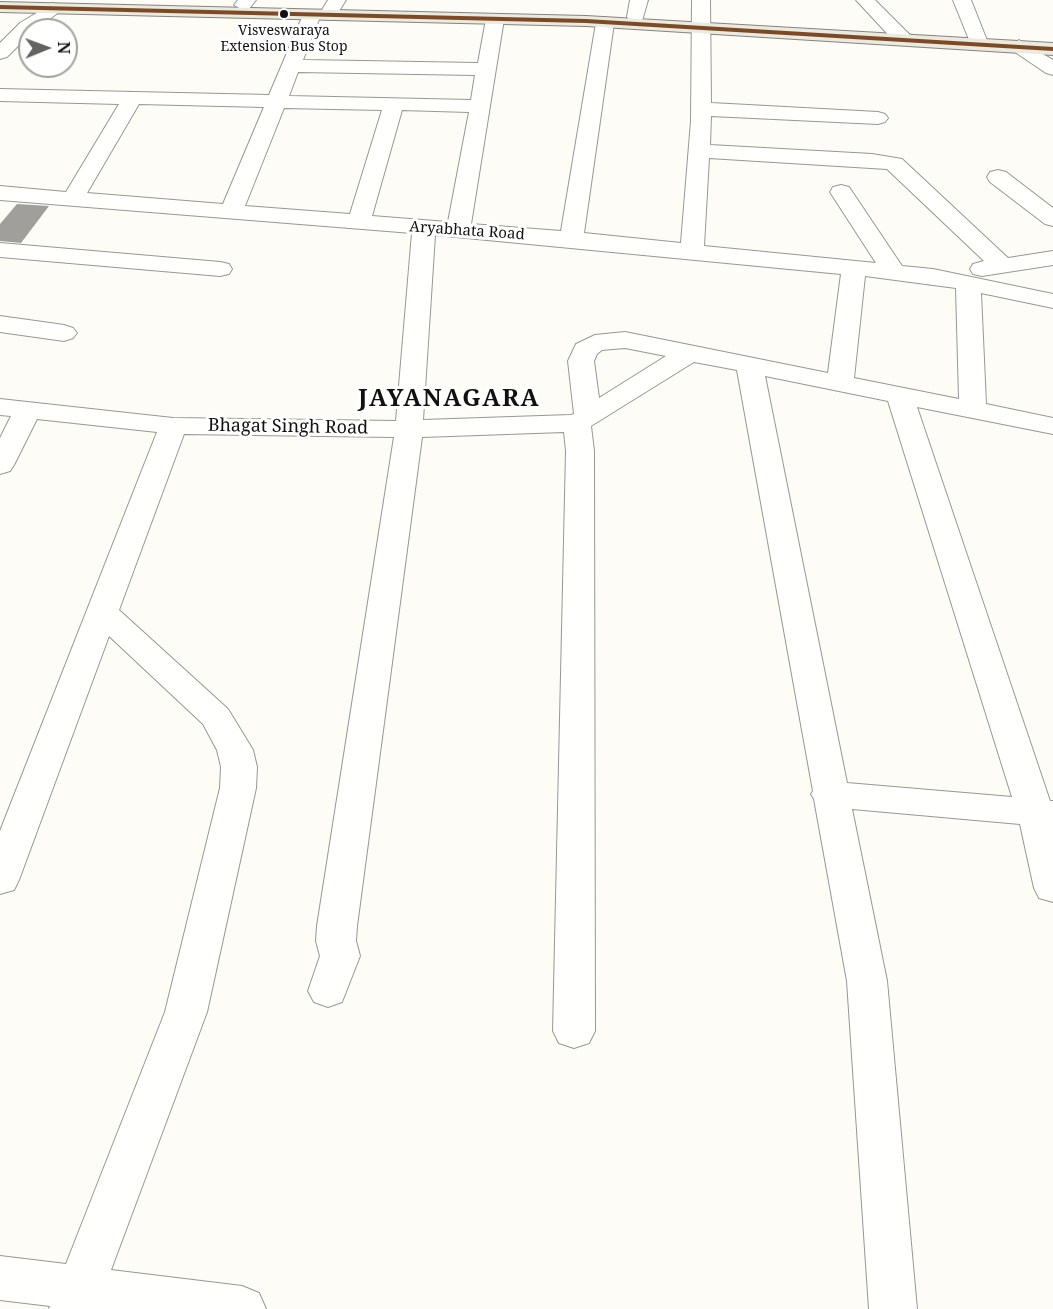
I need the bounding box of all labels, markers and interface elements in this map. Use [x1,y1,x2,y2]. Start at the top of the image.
marker: Visveswaraya Extension Bus Stop [278,8,290,20]
north arrow [18,18,78,78]
place label: Visveswaraya Extension Bus Stop [220,23,348,56]
text: N [53,41,75,54]
street label: Aryabhata Road [409,218,525,244]
district label: JAYANAGARA [358,385,540,413]
street label: Bhagat Singh Road [208,415,368,439]

